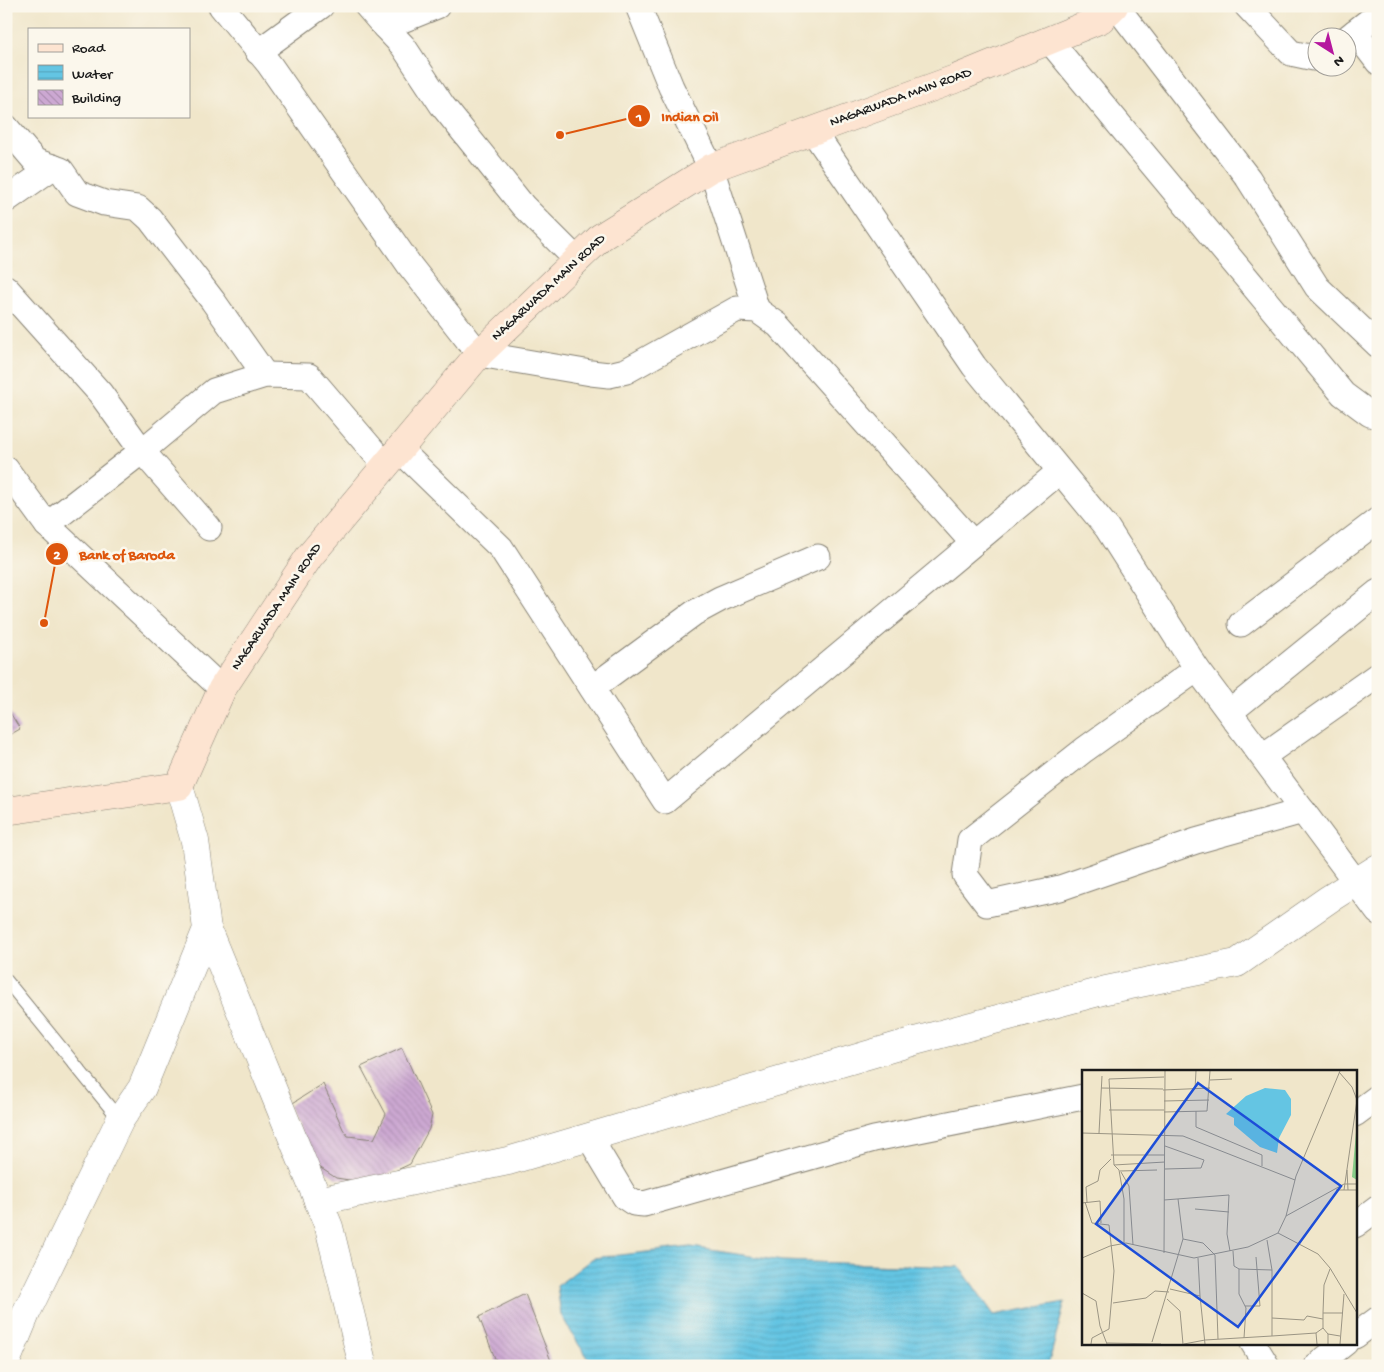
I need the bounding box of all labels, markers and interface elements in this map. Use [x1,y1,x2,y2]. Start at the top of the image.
legend [28,28,190,118]
north arrow [1306,28,1356,78]
text: Road [72,40,106,58]
text: N [1329,51,1347,70]
street label: NAGARWADA MAIN ROAD [828,64,975,132]
text: Water [72,66,114,84]
text: Building [71,90,121,108]
callout: Indian Oil [626,101,728,131]
text: 1 [635,109,642,127]
text: Indian Oil [661,109,719,127]
street label: NAGARWADA MAIN ROAD [488,230,610,345]
callout: Bank of Baroda [44,539,185,569]
street label: NAGARWADA MAIN ROAD [228,540,326,674]
text: 2 [53,547,61,565]
text: Bank of Baroda [78,547,175,565]
inset map [1082,1070,1356,1344]

